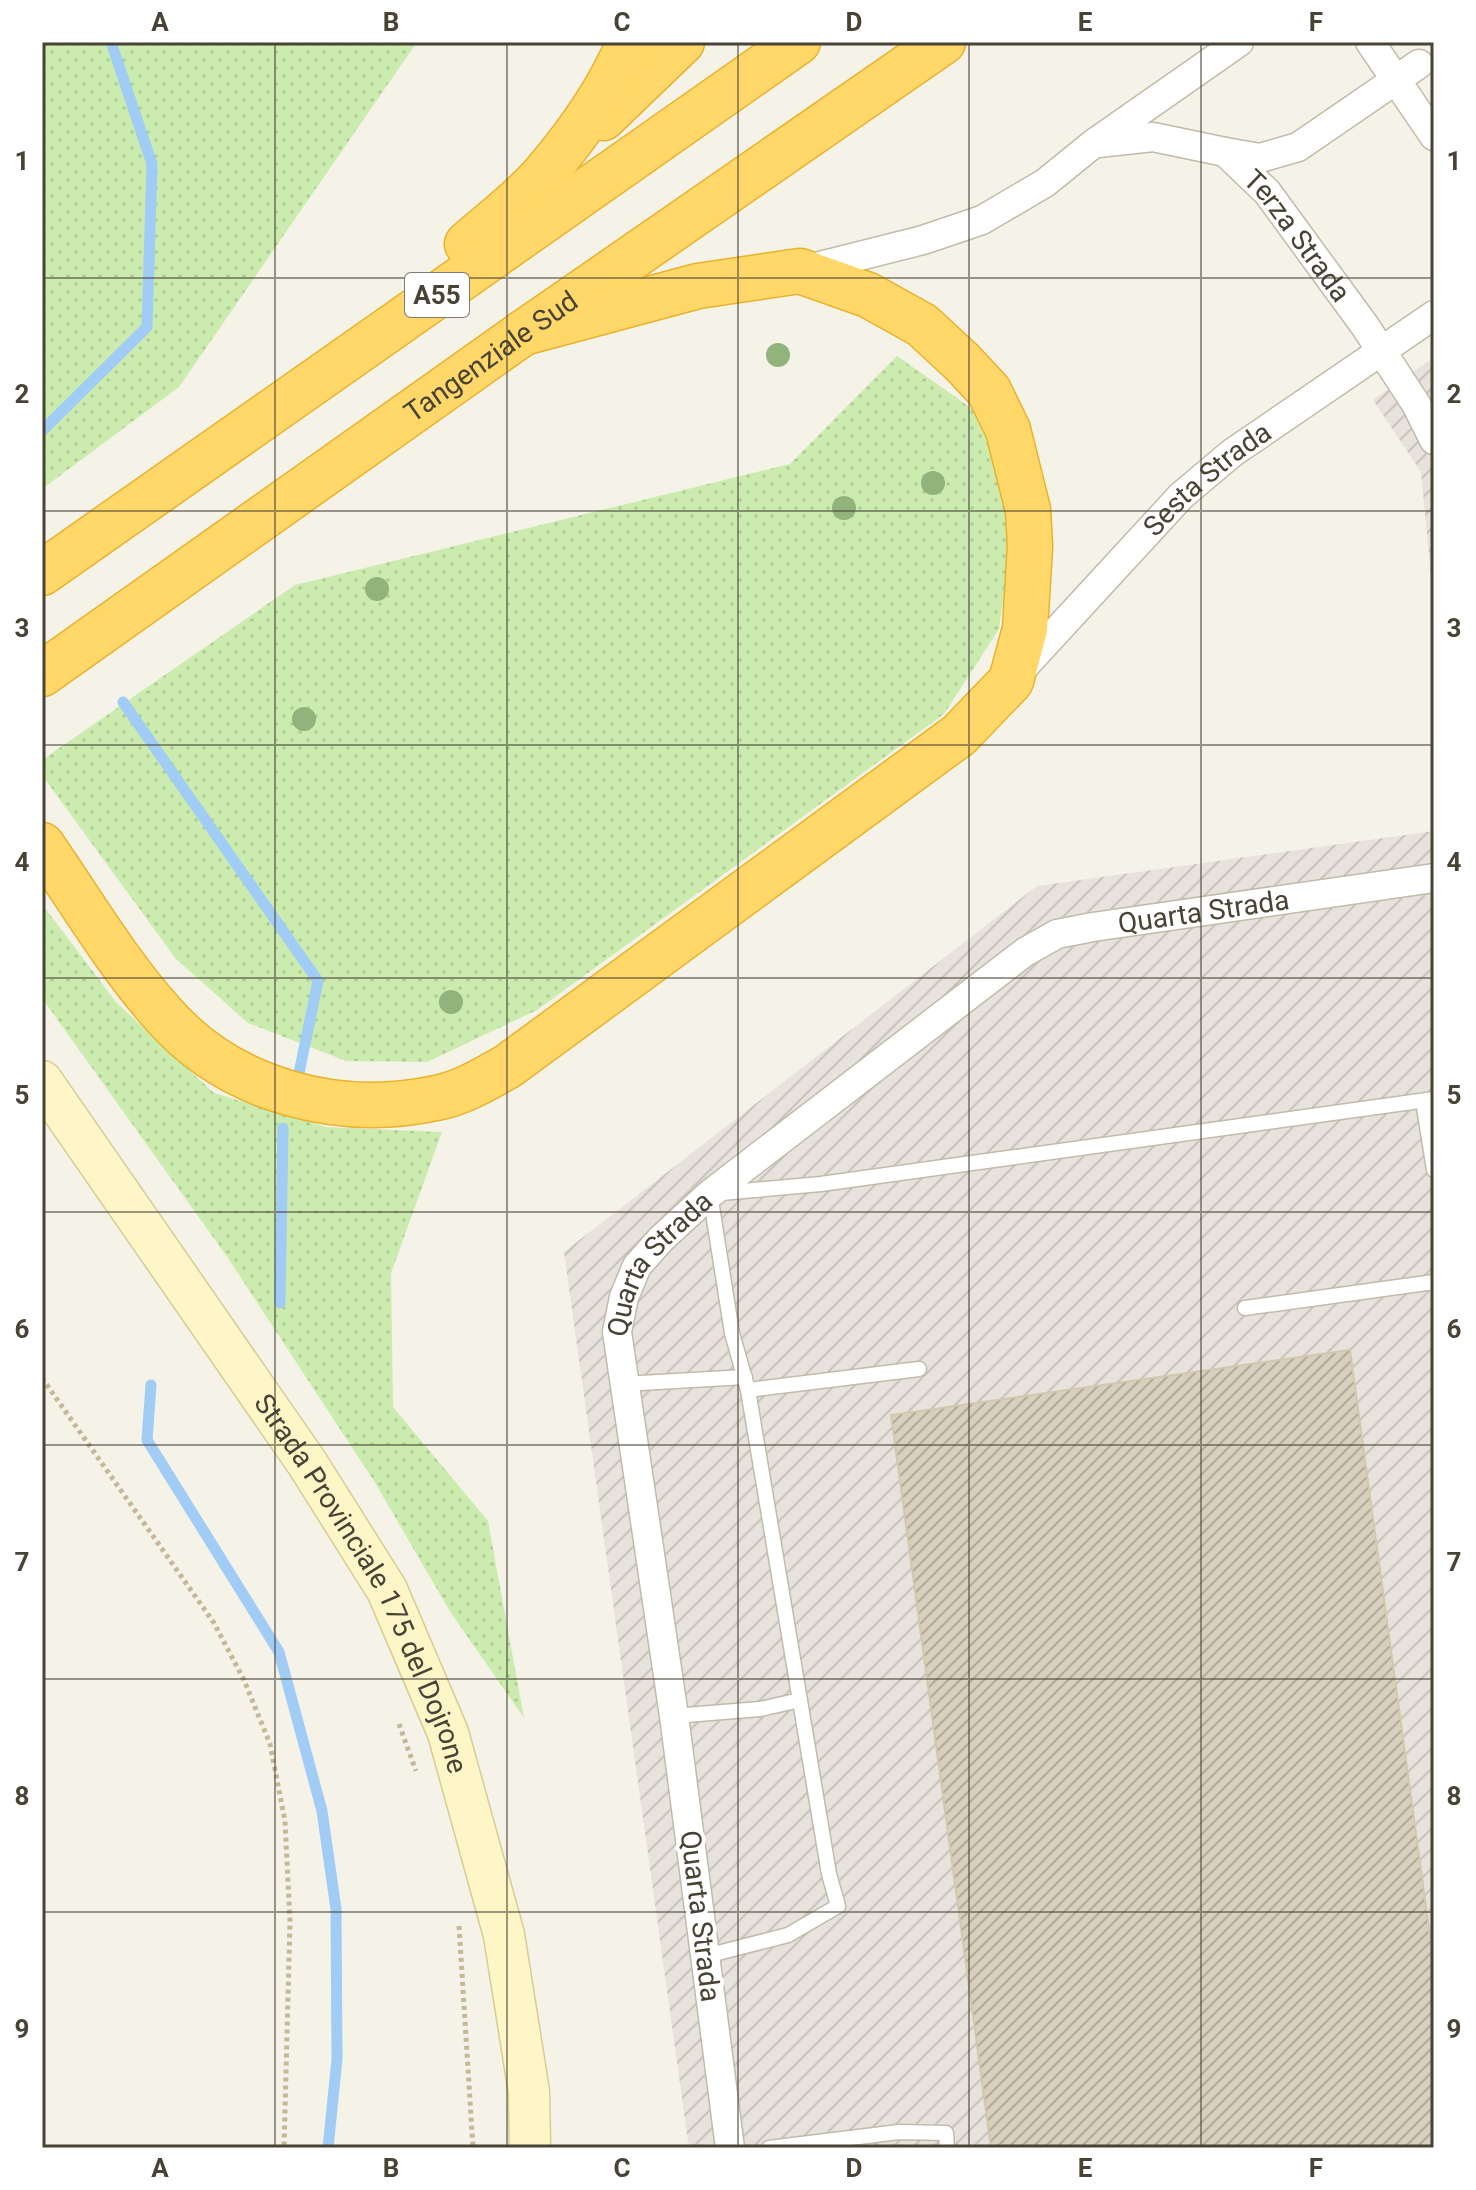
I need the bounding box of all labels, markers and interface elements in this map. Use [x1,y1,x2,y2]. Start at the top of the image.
text: A [151,7,169,37]
text: B [383,7,399,37]
text: C [613,7,631,37]
text: D [846,7,862,37]
text: E [1078,7,1093,37]
text: F [1309,7,1323,37]
text: 1 [15,146,29,176]
text: 1 [1447,146,1461,176]
street label: Terza Strada [1237,163,1358,308]
road number: A55 [405,273,469,317]
street label: Tangenziale Sud [398,284,584,429]
text: 2 [15,379,29,409]
text: 2 [1447,379,1461,409]
street label: Sesta Strada [1136,415,1277,543]
text: 3 [15,613,29,643]
text: 3 [1447,613,1461,643]
text: 4 [15,847,30,877]
text: 4 [1447,847,1462,877]
street label: Quarta Strada [1116,883,1291,940]
text: 5 [15,1080,29,1110]
text: 5 [1447,1080,1461,1110]
street label: Quarta Strada [601,1185,719,1339]
text: 6 [15,1314,30,1344]
text: 6 [1447,1314,1462,1344]
street label: Strada Provinciale 175 del Dojrone [247,1388,474,1777]
text: 7 [15,1547,29,1577]
text: 7 [1447,1547,1461,1577]
text: 8 [15,1781,29,1811]
text: 8 [1447,1781,1461,1811]
street label: Quarta Strada [674,1828,727,2004]
text: 9 [15,2014,29,2044]
text: 9 [1447,2014,1461,2044]
text: A [151,2153,169,2183]
text: B [383,2153,399,2183]
text: C [613,2153,631,2183]
text: D [846,2153,862,2183]
text: E [1078,2153,1093,2183]
text: F [1309,2153,1323,2183]

